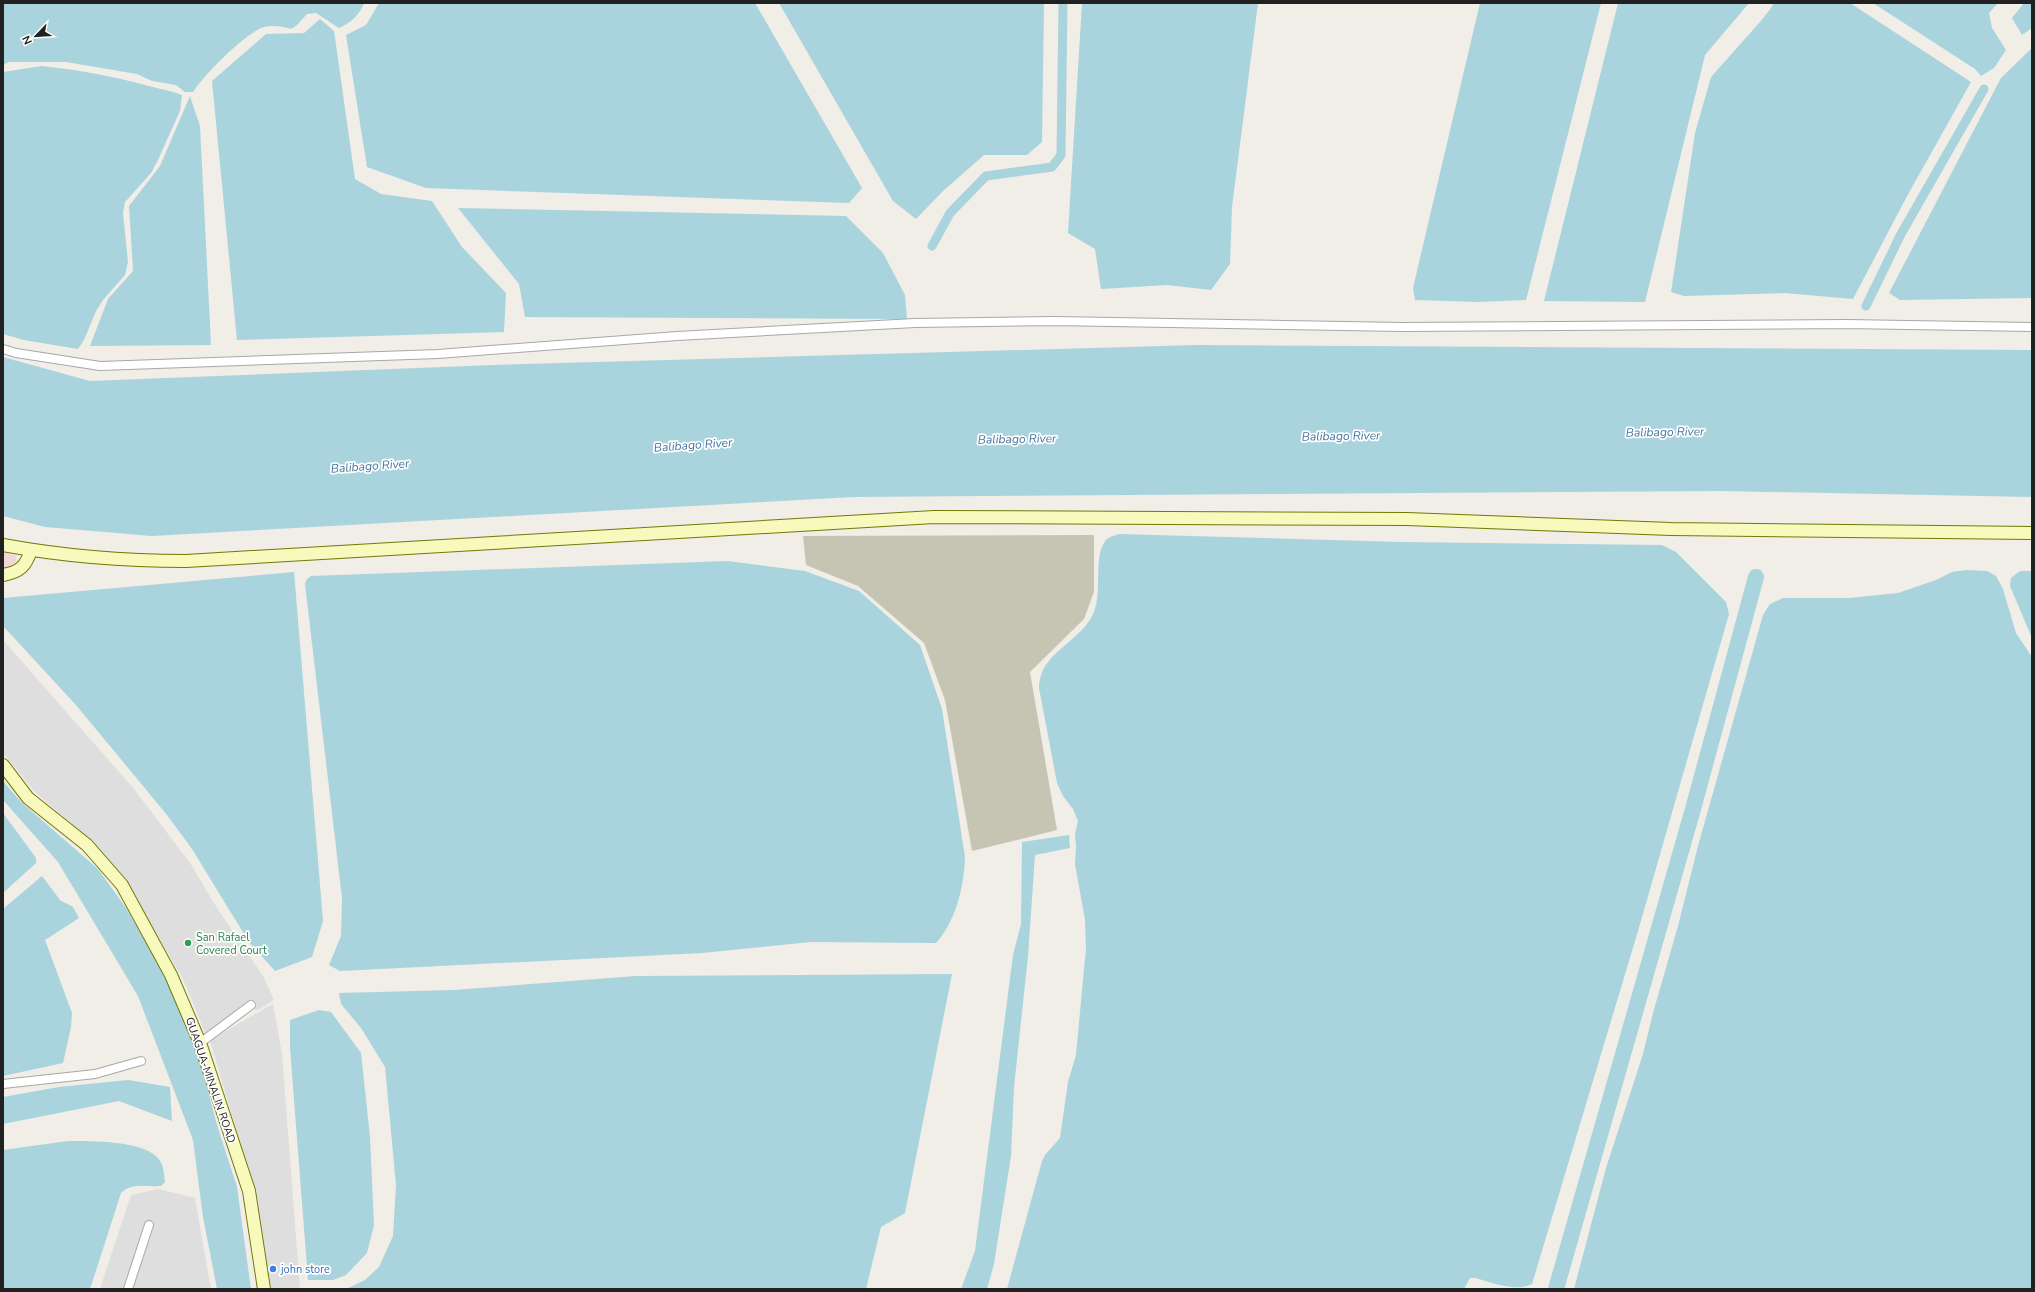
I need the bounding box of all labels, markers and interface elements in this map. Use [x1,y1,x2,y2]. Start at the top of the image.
north arrow [16,16,56,56]
text: N [19,33,36,47]
water label: Balibago River [1626,423,1705,441]
water label: Balibago River [1302,427,1381,445]
water label: Balibago River [978,430,1057,448]
water label: Balibago River [653,434,733,456]
water label: Balibago River [330,455,410,477]
place label: San Rafael Covered Court [196,930,267,958]
marker: San Rafael Covered Court [183,938,193,948]
street label: GUAGUA-MINALIN ROAD [182,1015,239,1145]
place label: john store [280,1262,330,1277]
marker: john store [268,1264,278,1274]

